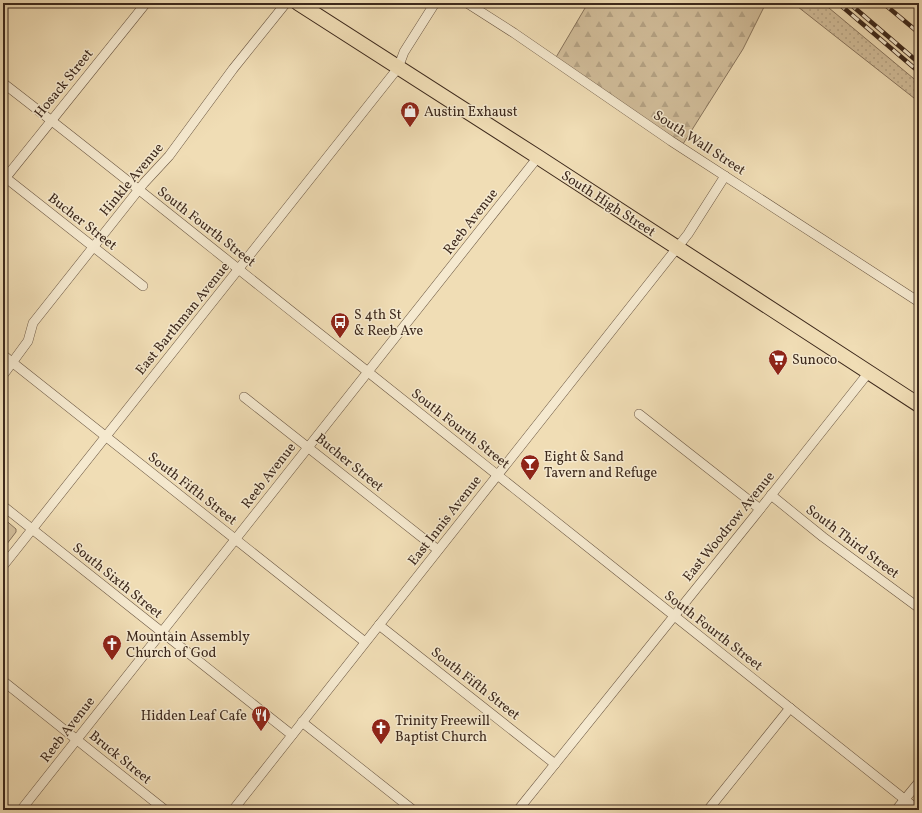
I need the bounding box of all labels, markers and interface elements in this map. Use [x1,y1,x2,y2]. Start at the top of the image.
street label: Hosack Street [30,45,98,123]
shop icon: Austin Exhaust [399,100,421,128]
place label: Austin Exhaust [424,103,518,122]
street label: South Wall Street [649,106,749,180]
street label: Hinkle Avenue [96,139,169,221]
street label: South High Street [557,167,659,242]
street label: South Fourth Street [153,183,259,272]
street label: Reeb Avenue [439,185,503,259]
street label: Bucher Street [44,189,121,255]
street label: East Barthman Avenue [132,258,235,379]
place label: S 4th St & Reeb Ave [354,306,423,341]
bus stop icon: S 4th St & Reeb Ave [329,311,351,339]
supermarket icon: Sunoco [767,348,789,376]
place label: Sunoco [792,351,837,370]
street label: South Fourth Street [407,385,513,474]
street label: Bucher Street [311,430,387,497]
street label: Reeb Avenue [237,439,301,513]
street label: South Fifth Street [144,448,241,530]
place label: Eight & Sand Tavern and Refuge [544,448,658,483]
bar icon: Eight & Sand Tavern and Refuge [519,453,541,481]
street label: East Woodrow Avenue [679,468,780,586]
street label: East Innis Avenue [404,472,487,570]
street label: South Third Street [801,501,903,584]
street label: South Sixth Street [68,539,166,624]
street label: South Fourth Street [660,587,766,676]
place label: Mountain Assembly Church of God [126,628,250,663]
church icon: Mountain Assembly Church of God [101,633,123,661]
street label: South Fifth Street [427,643,524,725]
street label: Reeb Avenue [36,693,100,767]
restaurant icon: Hidden Leaf Cafe [250,704,272,732]
place label: Hidden Leaf Cafe [141,707,247,726]
place label: Trinity Freewill Baptist Church [395,712,490,747]
church icon: Trinity Freewill Baptist Church [370,717,392,745]
street label: Bruck Street [85,727,155,789]

